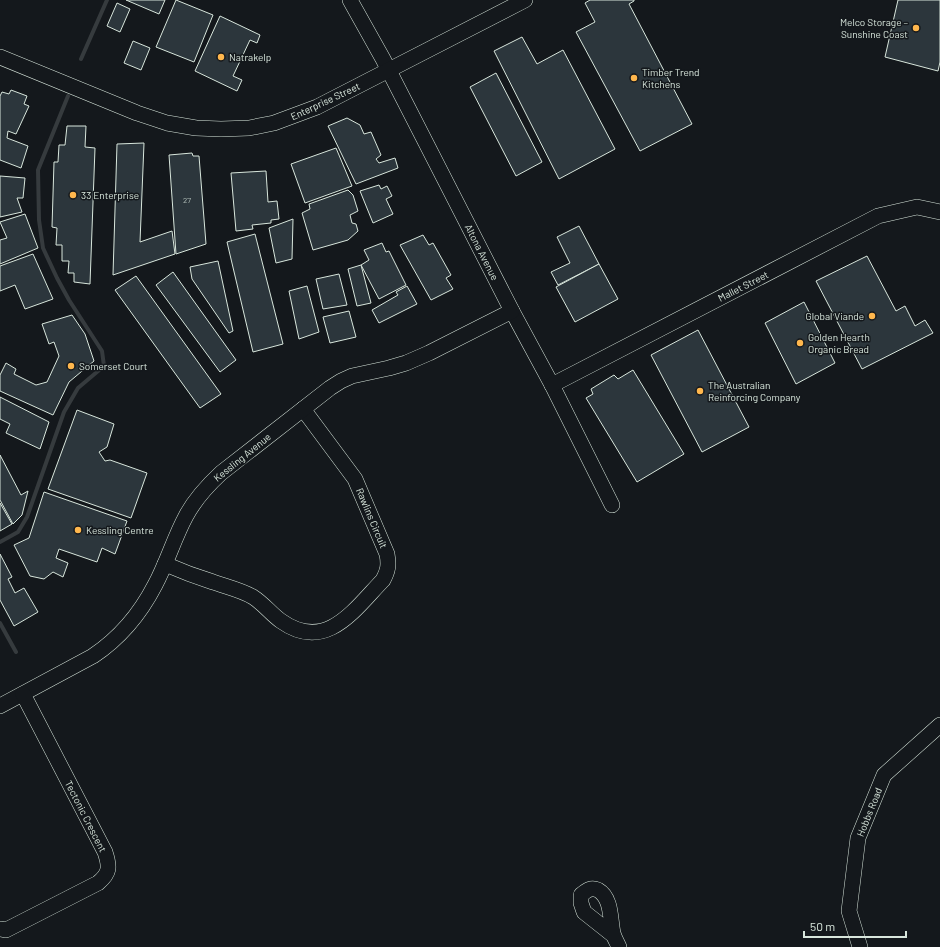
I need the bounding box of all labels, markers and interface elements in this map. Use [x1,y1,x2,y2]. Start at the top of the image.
place label: Melco Storage – Sunshine Coast [840,16,908,40]
marker: Melco Storage – Sunshine Coast [911,23,921,33]
place label: Natrakelp [229,51,271,63]
marker: Natrakelp [216,52,226,62]
place label: Timber Trend Kitchens [642,66,700,90]
marker: Timber Trend Kitchens [629,73,639,83]
street label: Enterprise Street [288,80,362,122]
place label: 33 Enterprise [81,189,139,201]
marker: 33 Enterprise [68,190,78,200]
house number: 27 [183,195,191,205]
street label: Altona Avenue [463,222,501,282]
street label: Mallet Street [716,268,771,304]
place label: Global Viande [806,310,864,322]
marker: Global Viande [867,311,877,321]
place label: Golden Hearth Organic Bread [808,331,870,355]
marker: Golden Hearth Organic Bread [795,338,805,348]
place label: Somerset Court [79,360,148,372]
marker: Somerset Court [66,361,76,371]
place label: The Australian Reinforcing Company [708,379,801,403]
marker: The Australian Reinforcing Company [695,386,705,396]
street label: Kessling Avenue [211,430,273,484]
street label: Rawlins Circuit [354,486,390,550]
place label: Kessling Centre [86,524,154,536]
marker: Kessling Centre [73,525,83,535]
street label: Tectonic Crescent [63,778,109,854]
street label: Hobbs Road [854,786,884,838]
scale bar [804,913,906,939]
text: 50 m [810,919,835,933]

